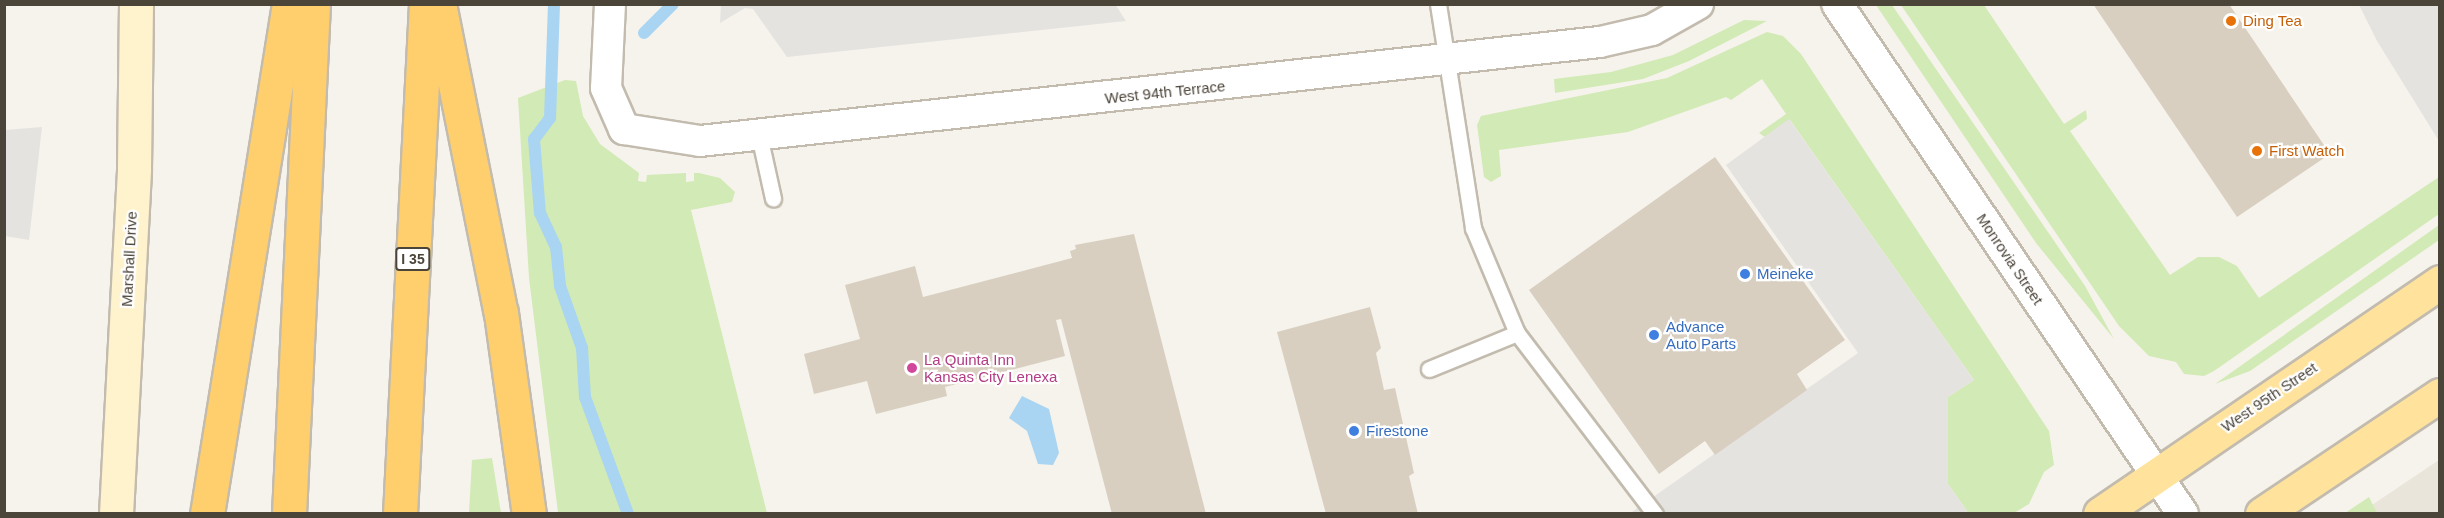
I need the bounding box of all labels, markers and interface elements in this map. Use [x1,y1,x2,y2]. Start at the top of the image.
place label: Ding Tea [2243,12,2302,30]
marker: Ding Tea [2224,14,2238,28]
street label: West 94th Terrace [1104,77,1226,107]
place label: First Watch [2269,142,2344,160]
marker: First Watch [2250,144,2264,158]
street label: Monrovia Street [1973,210,2047,308]
street label: Marshall Drive [118,211,140,307]
road number: I 35 [395,248,431,270]
place label: Meineke [1757,265,1814,283]
marker: Meineke [1738,267,1752,281]
place label: Advance Auto Parts [1666,317,1736,352]
marker: Advance Auto Parts [1647,328,1661,342]
place label: La Quinta Inn Kansas City Lenexa [924,350,1057,385]
street label: West 95th Street [2218,358,2320,436]
marker: La Quinta Inn Kansas City Lenexa [905,361,919,375]
place label: Firestone [1366,422,1429,440]
marker: Firestone [1347,424,1361,438]

